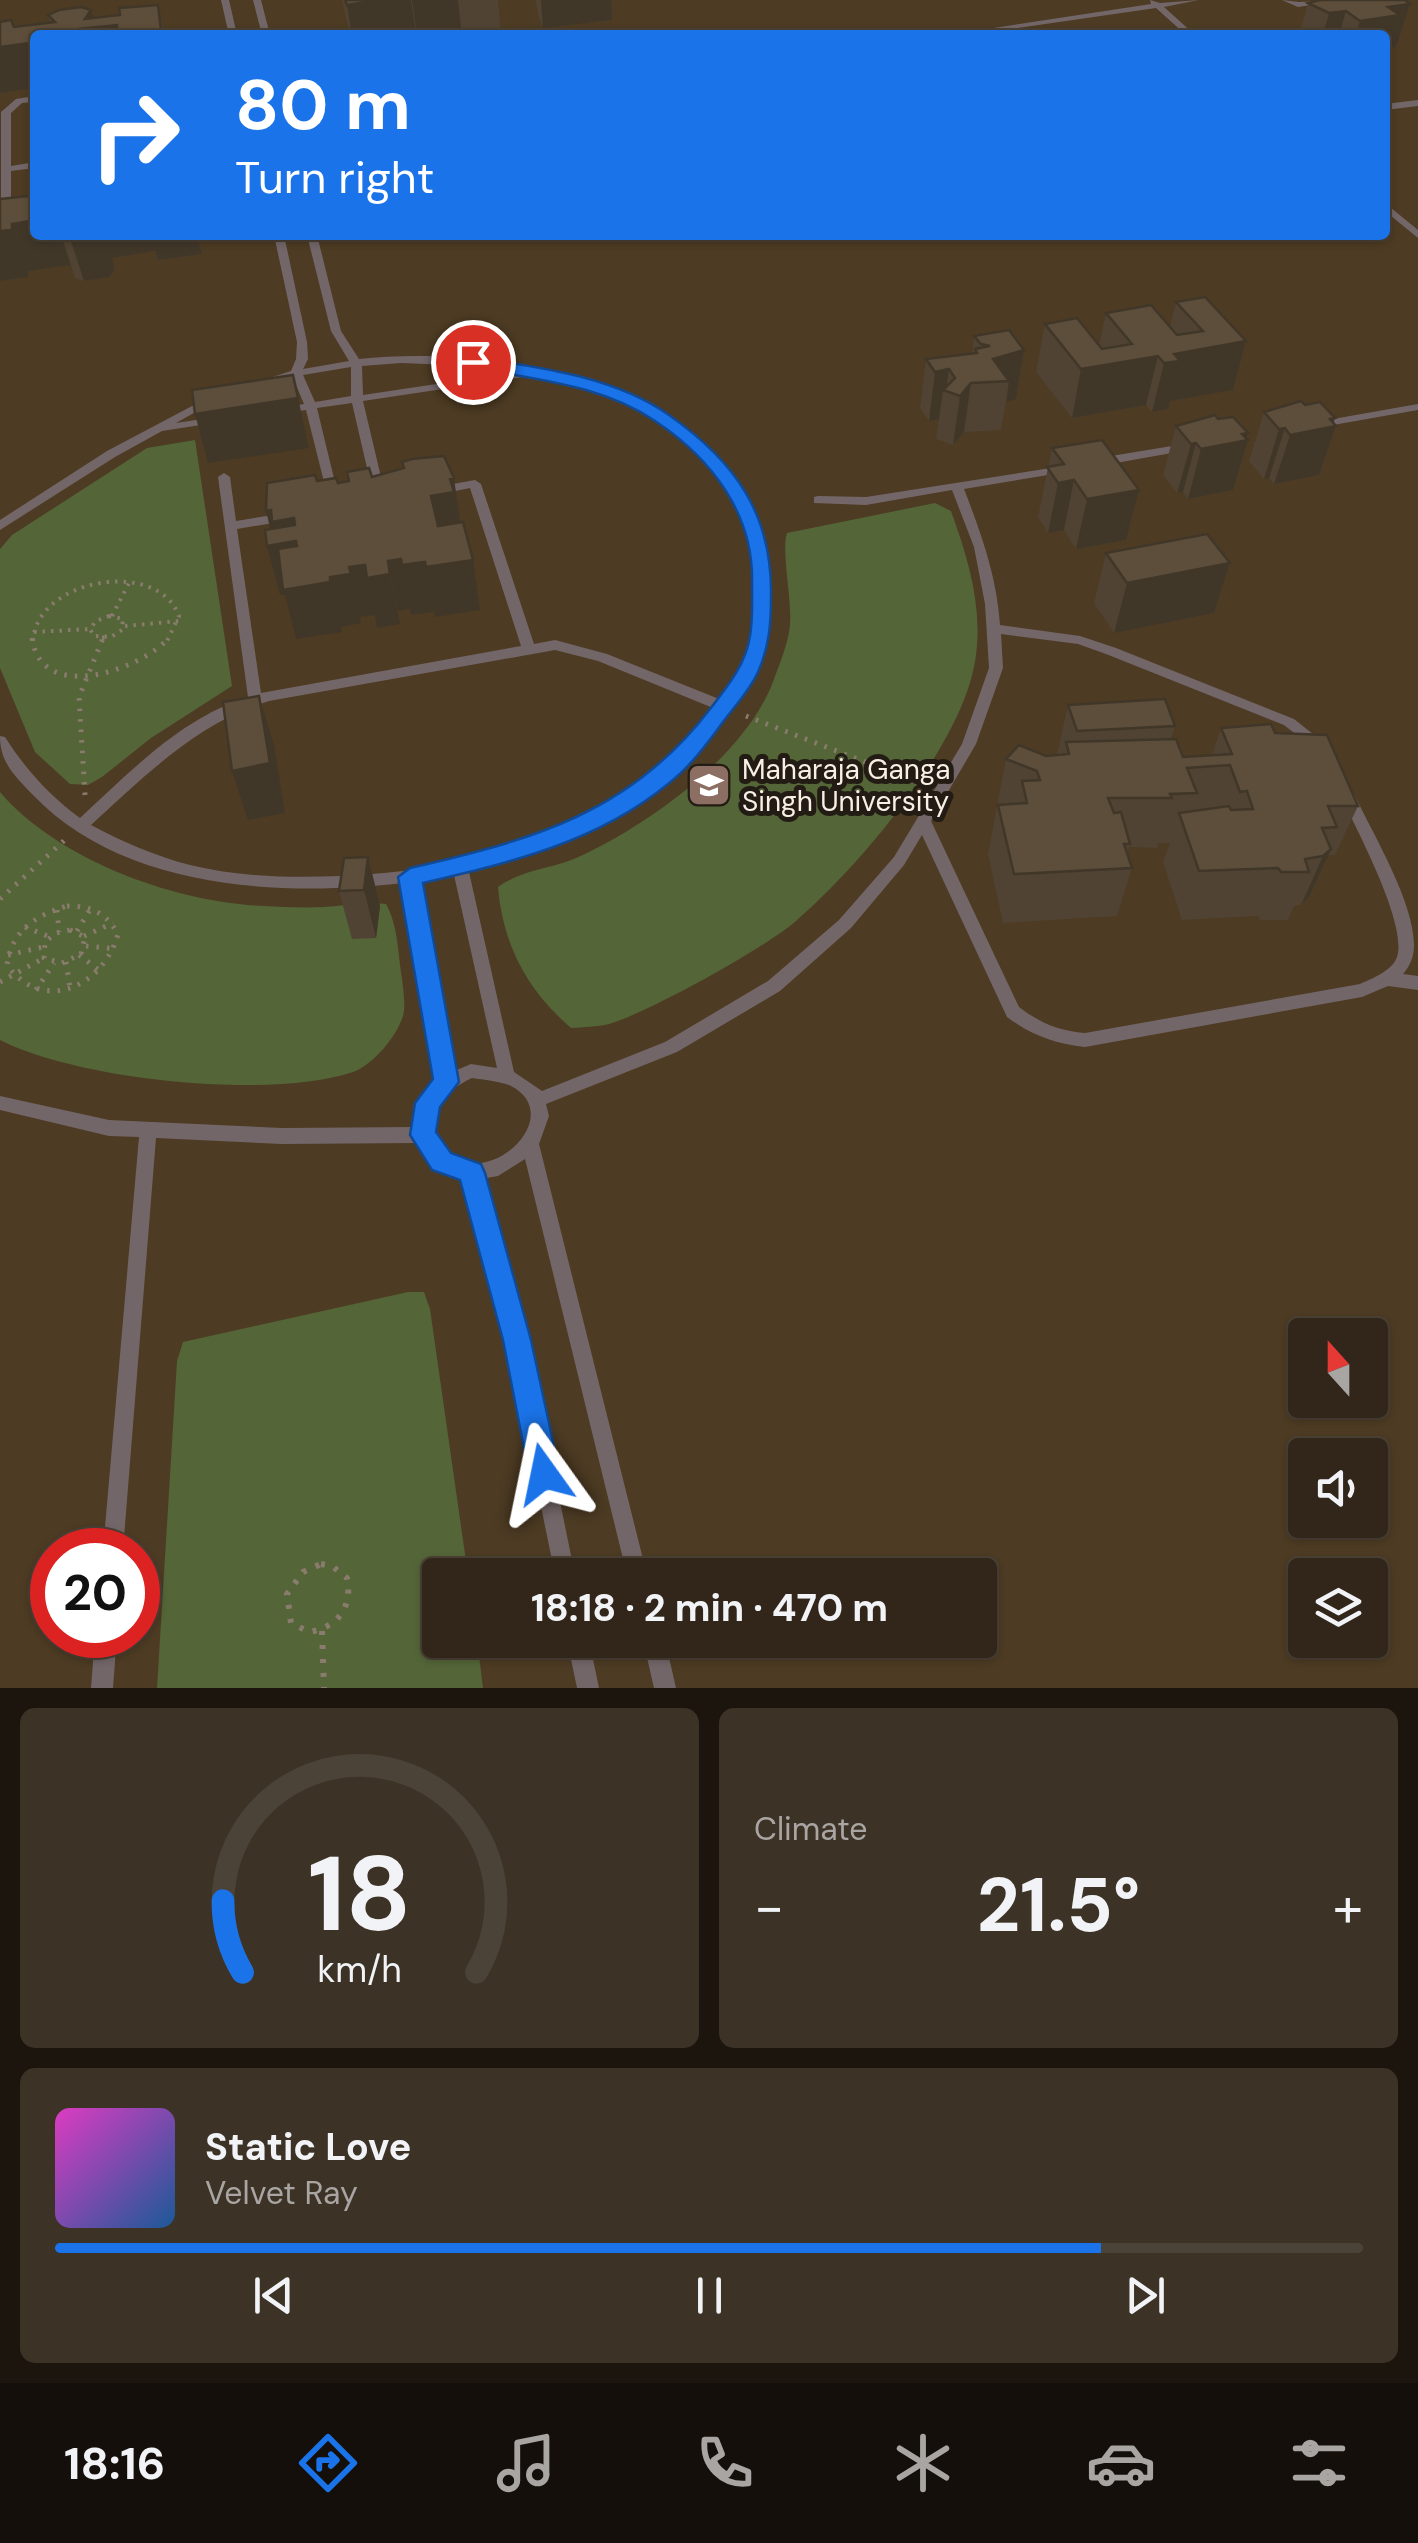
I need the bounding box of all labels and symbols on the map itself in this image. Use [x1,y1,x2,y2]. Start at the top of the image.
pin [431,320,516,405]
place label: Maharaja Ganga Singh University [742,751,951,820]
school or university icon: Maharaja Ganga Singh University [686,762,732,808]
north arrow [1288,1318,1388,1418]
position arrow [492,1422,596,1526]
speed limit sign: 20 [30,1528,160,1658]

